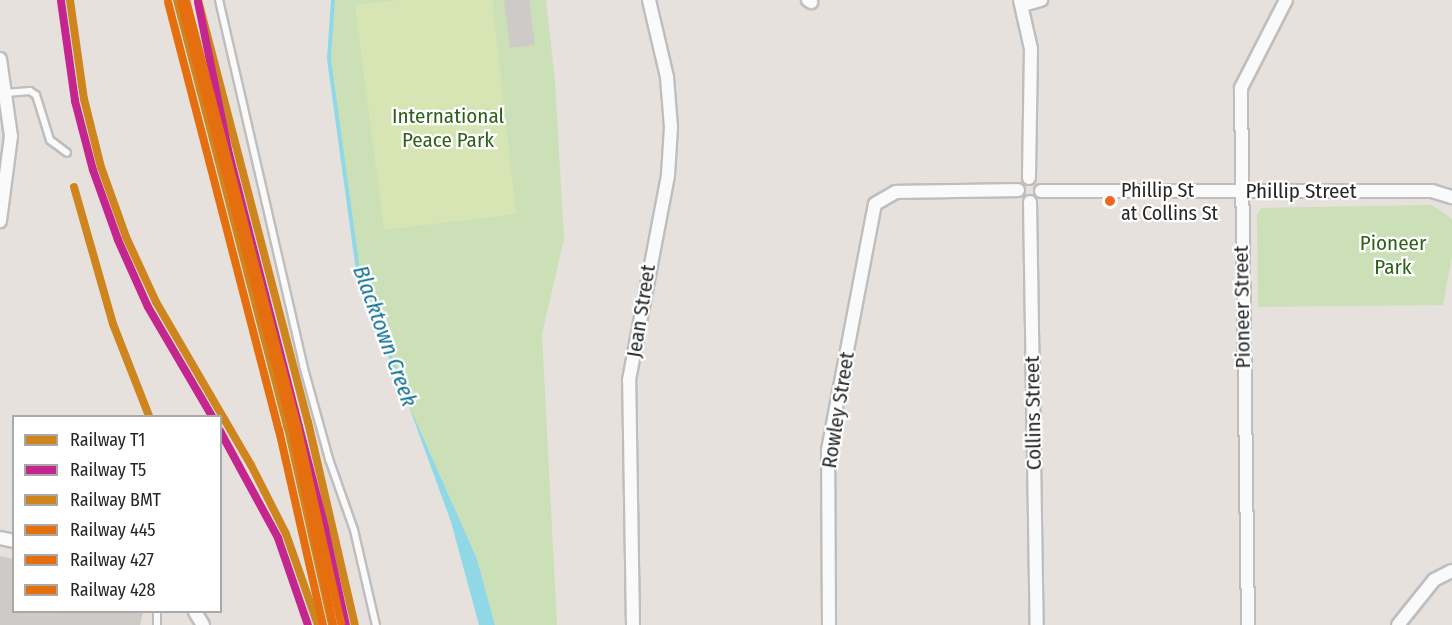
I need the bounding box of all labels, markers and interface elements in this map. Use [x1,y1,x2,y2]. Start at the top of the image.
park label: International Peace Park [392,103,504,153]
place label: Phillip St at Collins St [1121,178,1218,225]
street label: Phillip Street [1245,178,1357,204]
marker: Phillip St at Collins St [1104,195,1116,207]
park label: Pioneer Park [1360,230,1426,280]
street label: Pioneer Street [1228,245,1256,369]
water label: Blacktown Creek [347,262,423,410]
street label: Jean Street [621,263,661,359]
street label: Rowley Street [816,350,860,470]
street label: Collins Street [1019,356,1047,470]
legend [12,415,222,613]
text: Railway T1 [70,429,145,451]
text: Railway T5 [70,459,146,481]
text: Railway BMT [70,489,161,511]
text: Railway 445 [70,519,156,541]
text: Railway 427 [70,549,154,571]
text: Railway 428 [70,579,156,601]

